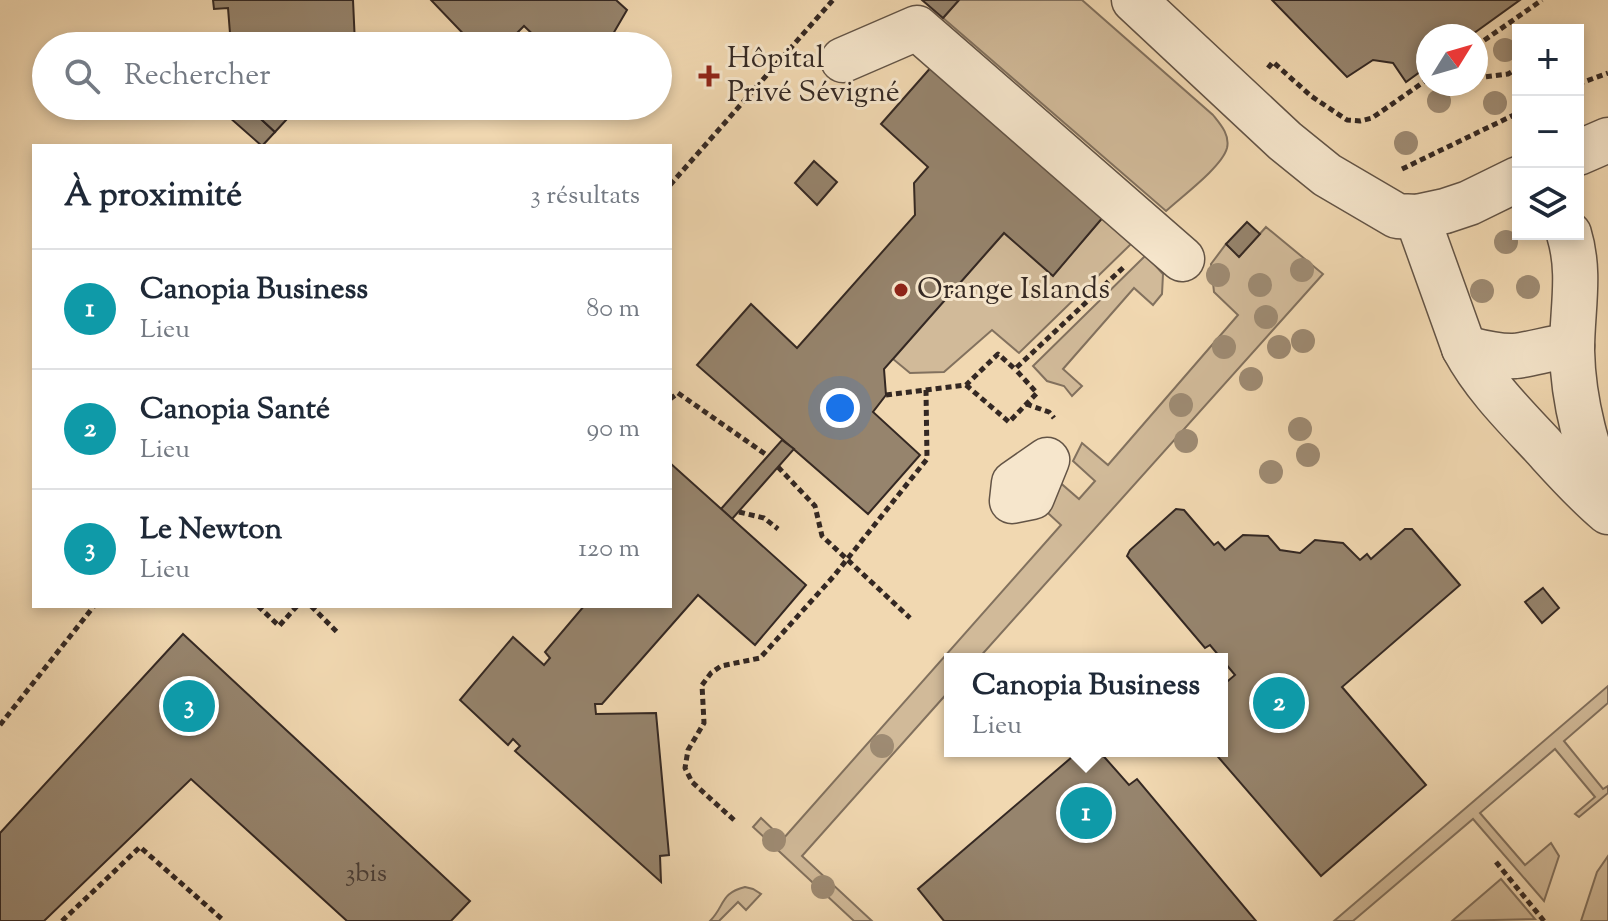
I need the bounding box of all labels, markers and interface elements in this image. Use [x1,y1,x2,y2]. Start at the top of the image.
north arrow [1416,24,1488,96]
map controls [1512,24,1584,240]
button: + [1512,24,1584,96]
search box [32,32,672,120]
place label: Hôpital Privé Sévigné [727,38,900,115]
icon: search [60,54,104,98]
text: Rechercher [124,55,271,98]
marker: Hôpital Privé Sévigné [698,65,720,87]
button: − [1512,96,1584,168]
button: layers [1512,168,1584,240]
text: À proximité [64,172,242,221]
text: 3 résultats [530,178,640,215]
text: Canopia Business [140,269,368,312]
place label: Orange Islands [917,269,1110,312]
marker: Orange Islands [892,281,910,299]
text: 1 [86,291,94,328]
text: 80 m [586,291,640,328]
text: Lieu [140,312,190,349]
your location [820,388,860,428]
text: Canopia Santé [140,389,330,432]
text: 2 [84,411,96,448]
text: 90 m [587,411,640,448]
text: Lieu [140,432,190,469]
text: Le Newton [140,509,282,552]
text: 3 [85,531,95,568]
text: 120 m [578,531,640,568]
text: Lieu [140,552,190,589]
popup [944,653,1228,757]
text: Canopia Business [972,665,1200,708]
pin: 2 [1253,673,1305,733]
pin: 3 [163,676,215,736]
text: Lieu [972,708,1022,745]
pin: 1 [1060,783,1112,843]
house number: 3bis [345,856,387,893]

